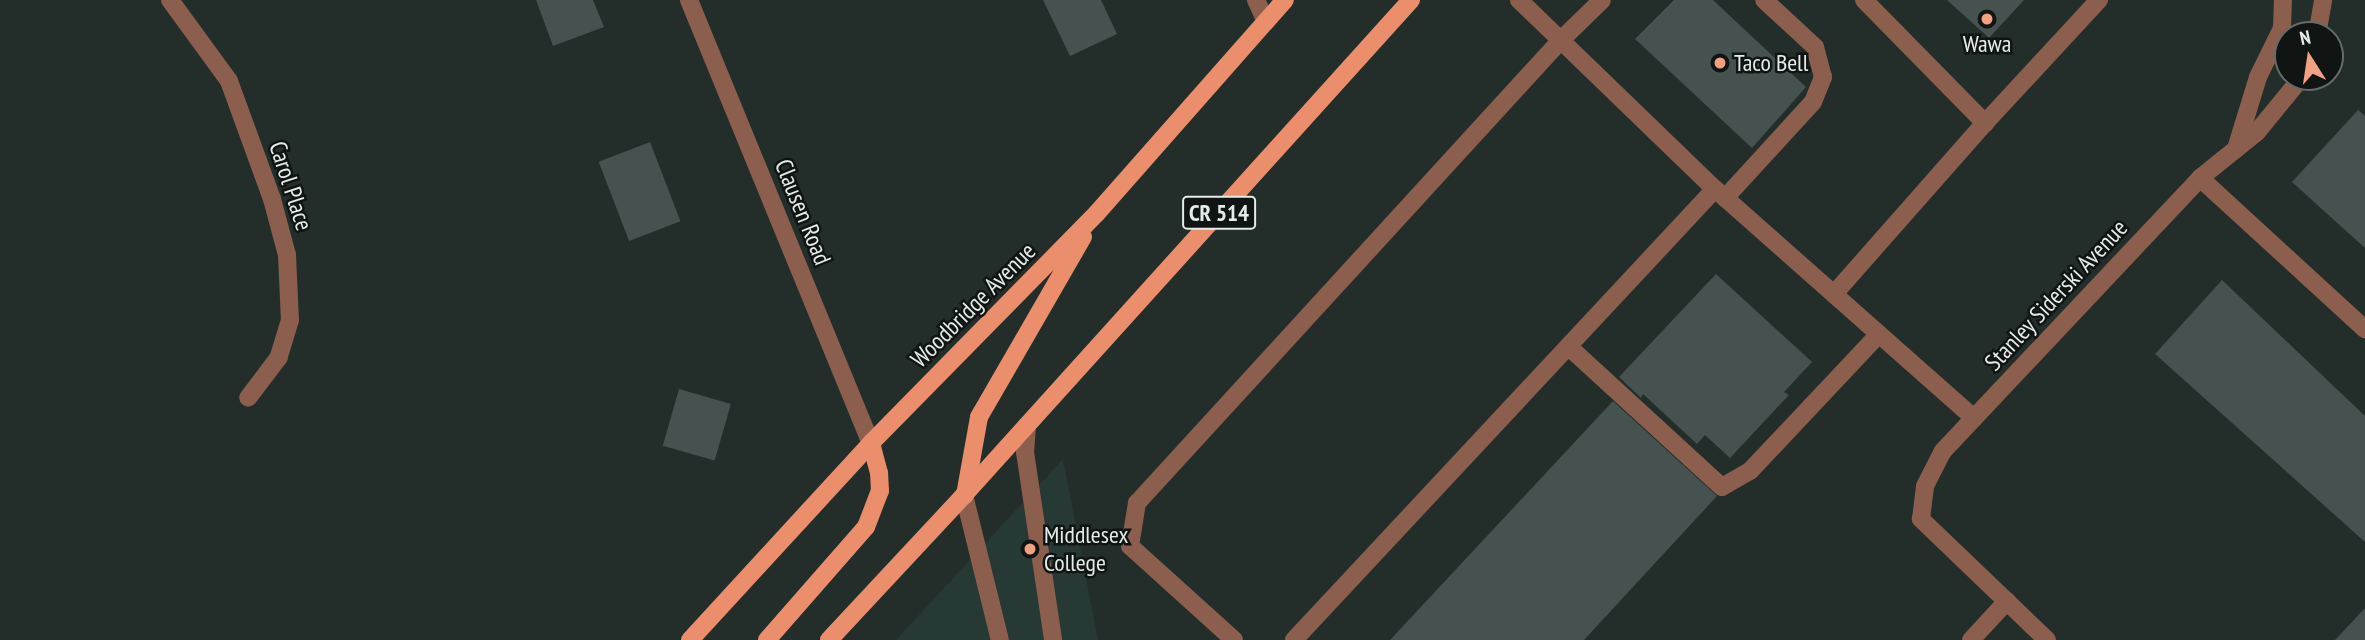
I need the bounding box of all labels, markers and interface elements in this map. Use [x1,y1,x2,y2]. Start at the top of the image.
marker: Wawa [1979,11,1995,27]
north arrow [2274,21,2344,91]
text: N [2298,25,2313,50]
place label: Wawa [1963,30,2011,58]
place label: Taco Bell [1734,49,1808,77]
marker: Taco Bell [1712,55,1728,71]
street label: Carol Place [263,138,319,234]
street label: Clausen Road [769,155,837,269]
road number: CR 514 [1180,194,1258,232]
street label: Stanley Siderski Avenue [1978,213,2134,377]
street label: Woodbridge Avenue [904,236,1042,374]
place label: Middlesex College [1044,521,1128,577]
marker: Middlesex College [1022,541,1038,557]

